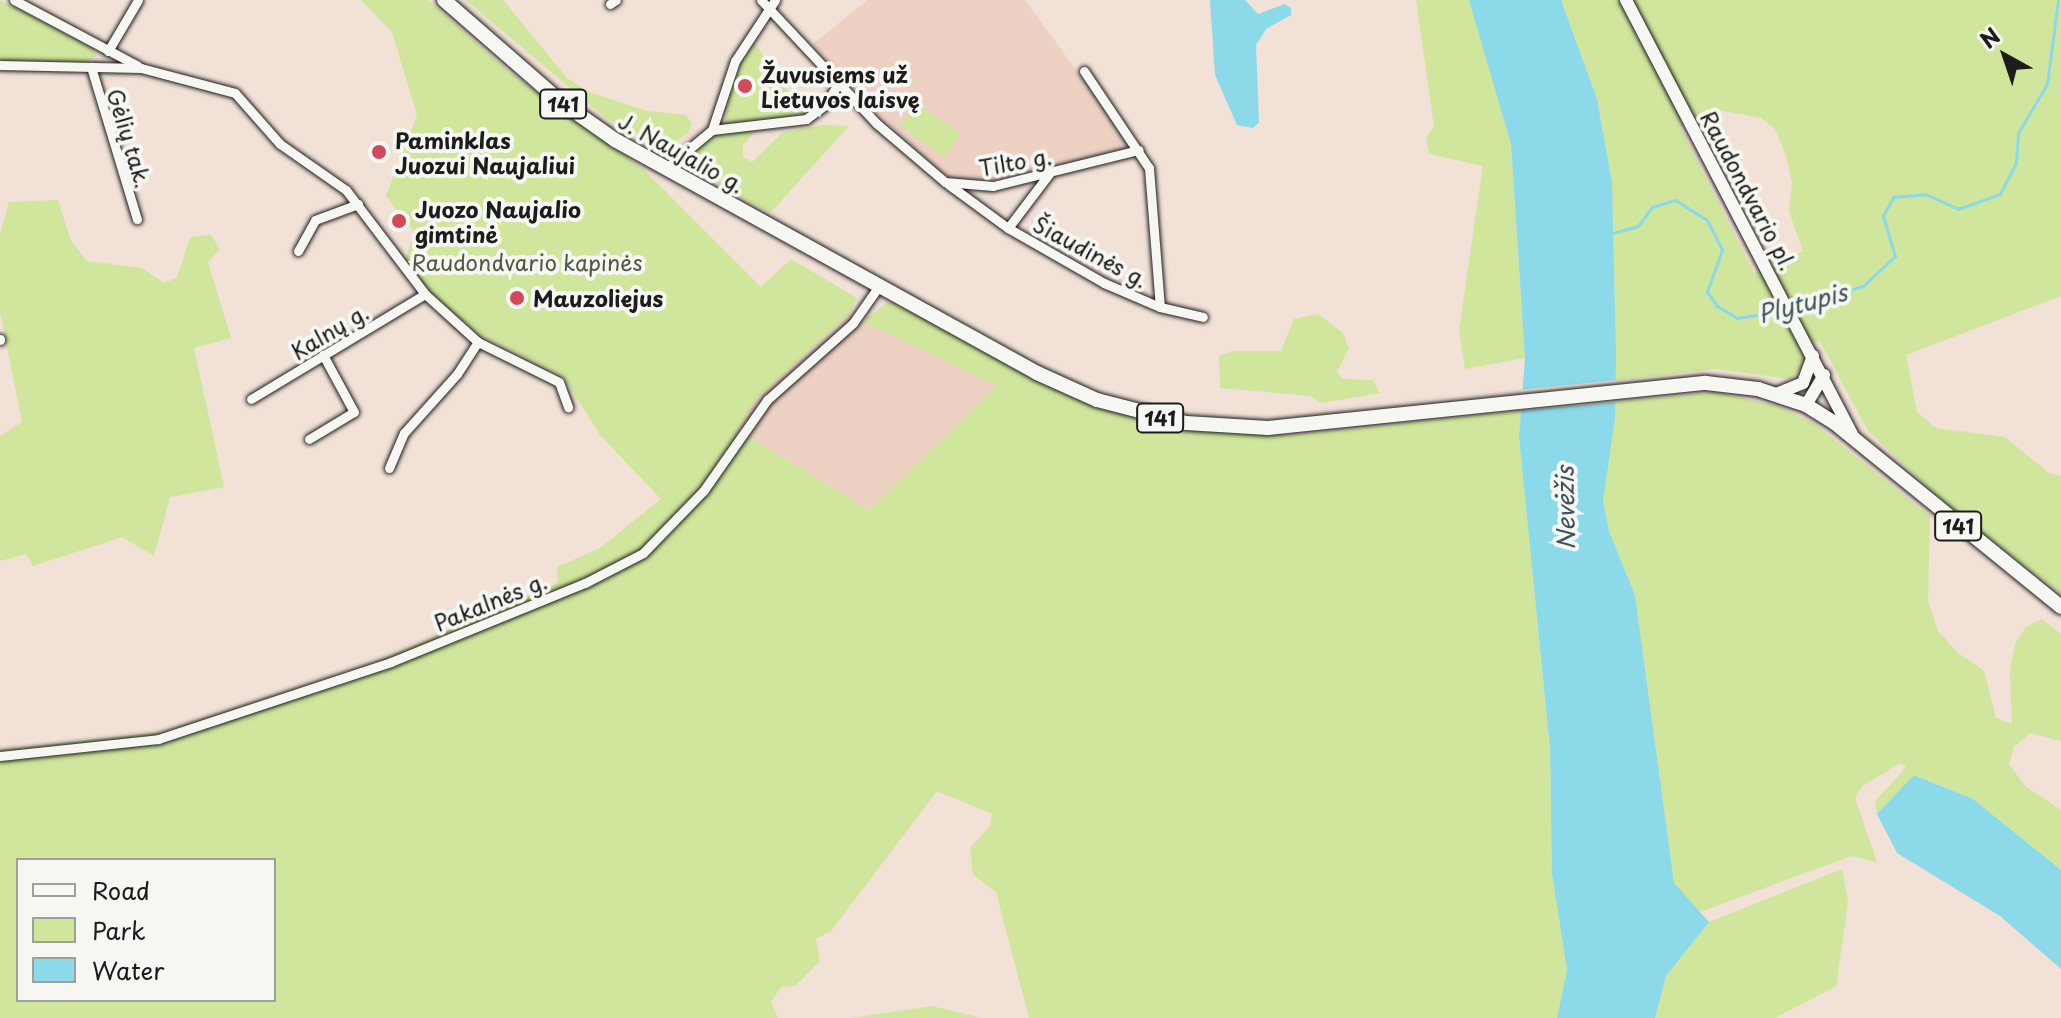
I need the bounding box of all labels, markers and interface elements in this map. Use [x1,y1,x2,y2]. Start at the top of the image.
north arrow [1965,16,2045,96]
text: N [1972,19,2007,55]
place label: Žuvusiems už Lietuvos laisvę [761,60,921,112]
marker: Žuvusiems už Lietuvos laisvę [736,77,754,95]
street label: Gėlių tak. [102,85,158,191]
road number: 141 [539,88,587,120]
street label: Raudondvario pl. [1696,105,1802,275]
street label: J. Naujalio g. [613,106,751,198]
place label: Paminklas Juozui Naujaliui [395,126,576,178]
street label: Tilto g. [976,142,1054,180]
marker: Paminklas Juozui Naujaliui [370,143,388,161]
place label: Juozo Naujalio gimtinė [415,195,582,246]
street label: Šiaudinės g. [1029,210,1153,292]
marker: Juozo Naujalio gimtinė [390,212,408,230]
park label: Raudondvario kapinės [411,249,643,275]
water label: Plytupis [1754,277,1850,329]
place label: Mauzoliejus [533,285,663,311]
marker: Mauzoliejus [508,289,526,307]
street label: Kalnų g. [286,298,372,364]
road number: 141 [1136,402,1184,434]
water label: Nevėžis [1550,466,1580,550]
road number: 141 [1934,510,1982,542]
street label: Pakalnės g. [430,566,550,636]
legend [16,858,276,1002]
text: Road [92,872,150,908]
text: Park [92,912,146,948]
text: Water [92,952,164,988]

